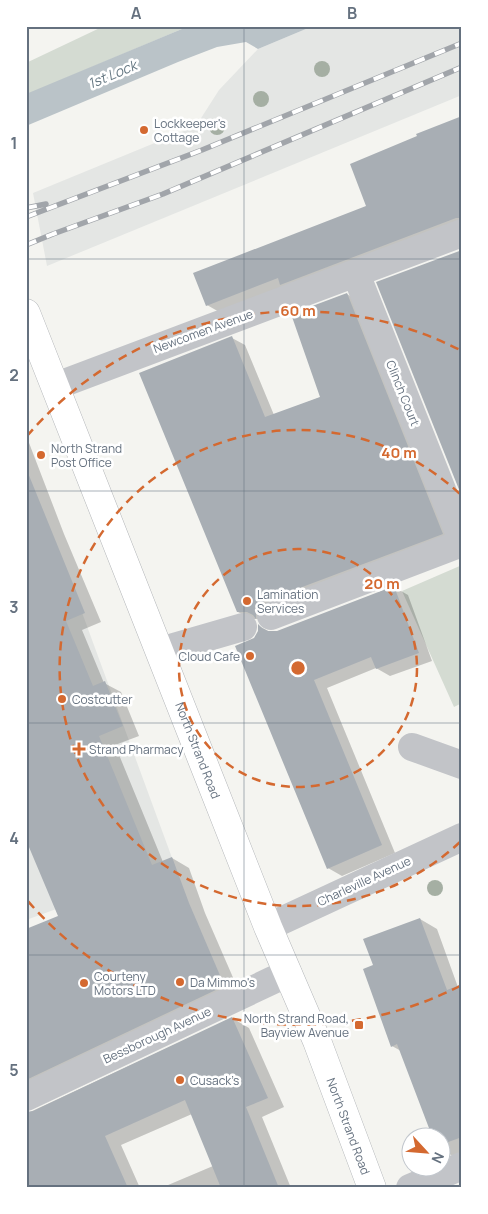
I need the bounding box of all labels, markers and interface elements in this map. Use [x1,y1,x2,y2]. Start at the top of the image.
text: A [131,2,142,24]
text: B [347,2,357,24]
water label: 1st Lock [85,54,141,93]
place label: Lockkeeper's Cottage [154,115,226,146]
marker: Lockkeeper's Cottage [138,124,150,136]
text: 1 [10,132,18,154]
text: 60 m [280,300,316,321]
street label: Newcomen Avenue [151,305,255,357]
street label: Clinch Court [382,358,424,429]
text: 2 [9,364,19,386]
place label: North Strand Post Office [51,440,122,471]
text: 40 m [381,442,417,463]
marker: North Strand Post Office [35,449,47,461]
text: 20 m [364,573,400,594]
place label: Lamination Services [257,586,318,617]
marker: Lamination Services [241,595,253,607]
text: 3 [9,596,19,618]
place label: Cloud Cafe [179,648,240,665]
marker: Cloud Cafe [244,650,256,662]
centre of rings [289,659,307,677]
place label: Costcutter [72,691,133,708]
marker: Costcutter [56,693,68,705]
street label: North Strand Road [172,700,225,801]
place label: Strand Pharmacy [89,741,184,758]
marker: Strand Pharmacy [73,743,85,755]
text: 4 [9,827,19,849]
street label: Charleville Avenue [315,852,413,910]
place label: Courteny Motors LTD [94,968,156,999]
place label: Da Mimmo's [190,974,255,991]
marker: Da Mimmo's [174,976,186,988]
marker: Courteny Motors LTD [78,977,90,989]
street label: Bessborough Avenue [100,1003,214,1067]
place label: North Strand Road, Bayview Avenue [244,1010,349,1041]
marker: North Strand Road, Bayview Avenue [353,1019,365,1031]
text: 5 [9,1059,19,1081]
place label: Cusack’s [190,1072,239,1089]
marker: Cusack’s [174,1074,186,1086]
street label: North Strand Road [323,1075,375,1177]
north arrow [400,1126,450,1176]
text: N [427,1149,449,1167]

